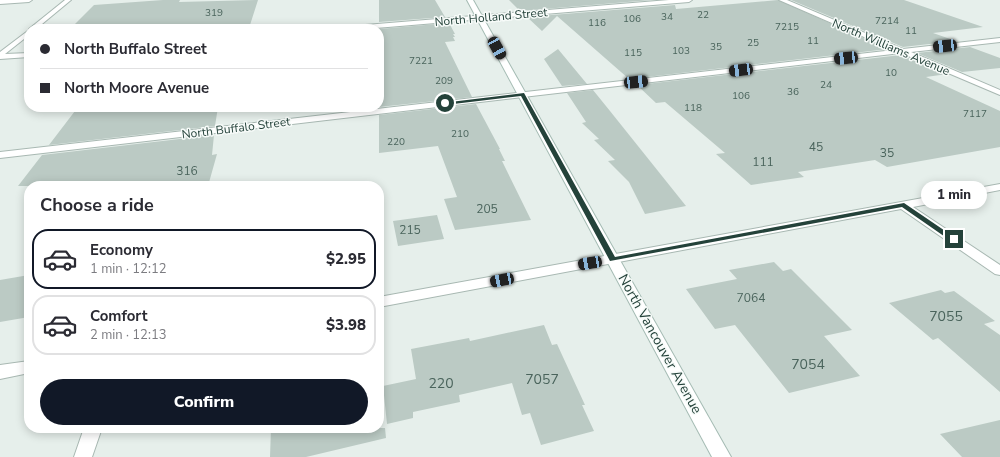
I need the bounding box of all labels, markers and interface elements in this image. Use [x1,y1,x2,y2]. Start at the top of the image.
street label: North Holland Street [434,4,549,30]
house number: 319 [205,6,223,20]
house number: 22 [697,8,709,22]
house number: 34 [661,10,673,24]
house number: 106 [623,12,641,26]
house number: 7214 [875,14,899,28]
street label: North Williams Avenue [830,15,952,79]
house number: 116 [588,16,606,30]
house number: 7215 [775,20,799,34]
house number: 11 [905,24,917,38]
house number: 11 [807,34,819,48]
car [486,35,508,61]
house number: 25 [747,36,759,50]
text: North Buffalo Street [64,39,207,59]
car [932,39,958,53]
house number: 35 [710,40,722,54]
house number: 103 [672,44,690,58]
house number: 115 [624,46,642,60]
car [833,51,859,65]
house number: 7221 [409,54,433,68]
car [728,63,754,77]
house number: 10 [885,66,897,80]
house number: 209 [435,74,453,88]
car [623,75,649,89]
text: North Moore Avenue [64,78,209,98]
house number: 24 [820,78,832,92]
house number: 36 [787,85,799,99]
house number: 106 [732,89,750,103]
route start [436,94,454,112]
house number: 118 [684,101,702,115]
house number: 7117 [963,107,987,121]
street label: North Buffalo Street [181,113,292,143]
house number: 210 [451,127,469,141]
house number: 220 [387,135,405,149]
house number: 45 [809,139,823,155]
house number: 35 [880,145,894,161]
house number: 111 [752,154,774,170]
house number: 316 [176,163,198,179]
callout: 1 min [921,181,987,209]
text: 1 min [937,186,971,204]
text: Choose a ride [40,193,154,217]
house number: 205 [476,201,498,217]
house number: 215 [399,222,421,238]
route end [945,230,963,248]
text: Economy [90,240,153,260]
icon: car [42,241,78,277]
text: $2.95 [326,249,366,269]
car [577,255,603,271]
text: 1 min · 12:12 [90,260,166,278]
street label: North Vancouver Avenue [614,271,706,417]
car [489,272,515,288]
house number: 7064 [737,290,765,306]
text: Comfort [90,306,147,326]
icon: car [42,307,78,343]
house number: 7055 [929,307,963,326]
text: $3.98 [326,315,366,335]
text: 2 min · 12:13 [90,326,166,344]
house number: 7054 [791,355,825,374]
house number: 7057 [525,370,559,389]
house number: 220 [428,374,454,393]
button: Confirm [40,379,368,425]

